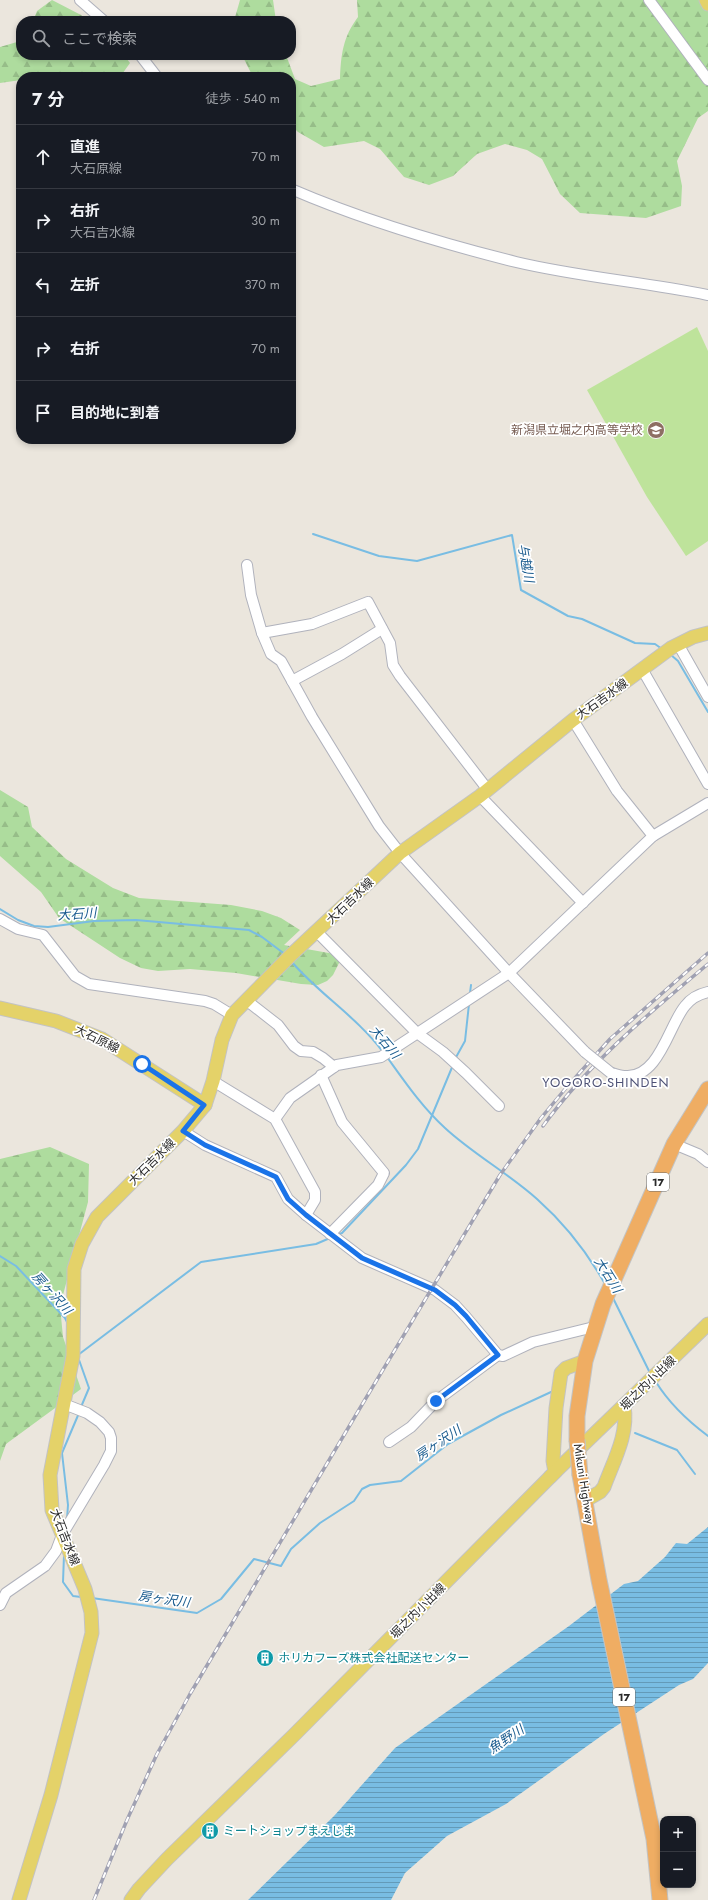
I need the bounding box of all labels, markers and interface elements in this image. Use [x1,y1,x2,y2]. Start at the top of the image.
search box [16,16,296,60]
icon: search [30,27,52,49]
text: ここで検索 [62,28,137,50]
text: 7 分 [32,87,64,111]
text: 徒歩 · 540 m [206,89,280,108]
text: 直進 [70,136,100,158]
icon: ahead [32,146,54,168]
text: 70 m [251,147,280,166]
text: 大石原線 [70,159,122,178]
text: 右折 [70,200,100,222]
icon: right [32,210,54,232]
text: 30 m [251,211,280,230]
text: 大石吉水線 [70,223,135,242]
icon: left [32,274,54,296]
text: 左折 [70,274,100,296]
text: 370 m [244,275,280,294]
icon: right [32,338,54,360]
text: 右折 [70,338,100,360]
text: 70 m [251,339,280,358]
icon: arrive [32,402,54,424]
text: 目的地に到着 [70,402,160,424]
school or university icon: 新潟県立堀之内高等学校 [646,420,666,440]
place label: 新潟県立堀之内高等学校 [511,421,643,439]
water label: 与越川 [513,542,539,586]
street label: 大石吉水線 [572,674,632,724]
street label: 大石吉水線 [322,874,378,928]
water label: 大石川 [57,903,99,925]
street label: 大石原線 [71,1020,123,1058]
water label: 大石川 [365,1021,406,1065]
route start [133,1055,151,1073]
district label: YOGORO-SHINDEN [542,1073,670,1092]
street label: 大石吉水線 [124,1134,180,1190]
road number: 17 [647,1173,669,1191]
water label: 大石川 [590,1253,627,1298]
water label: 房ヶ沢川 [28,1267,78,1320]
street label: 堀之内小出線 [616,1352,680,1414]
route end [427,1392,445,1410]
water label: 房ヶ沢川 [411,1419,467,1465]
street label: Mikuni Highway [569,1442,599,1526]
street label: 大石吉水線 [46,1506,84,1568]
street label: 堀之内小出線 [386,1579,450,1643]
water label: 房ヶ沢川 [137,1586,193,1612]
building icon: ホリカフーズ株式会社配送センター [255,1648,275,1668]
place label: ホリカフーズ株式会社配送センター [278,1649,469,1667]
road number: 17 [613,1688,635,1706]
water label: 魚野川 [485,1719,529,1758]
map controls [660,1816,696,1888]
button: + [660,1816,696,1852]
building icon: ミートショップまえじま [200,1821,220,1841]
place label: ミートショップまえじま [223,1822,355,1840]
button: − [660,1852,696,1888]

